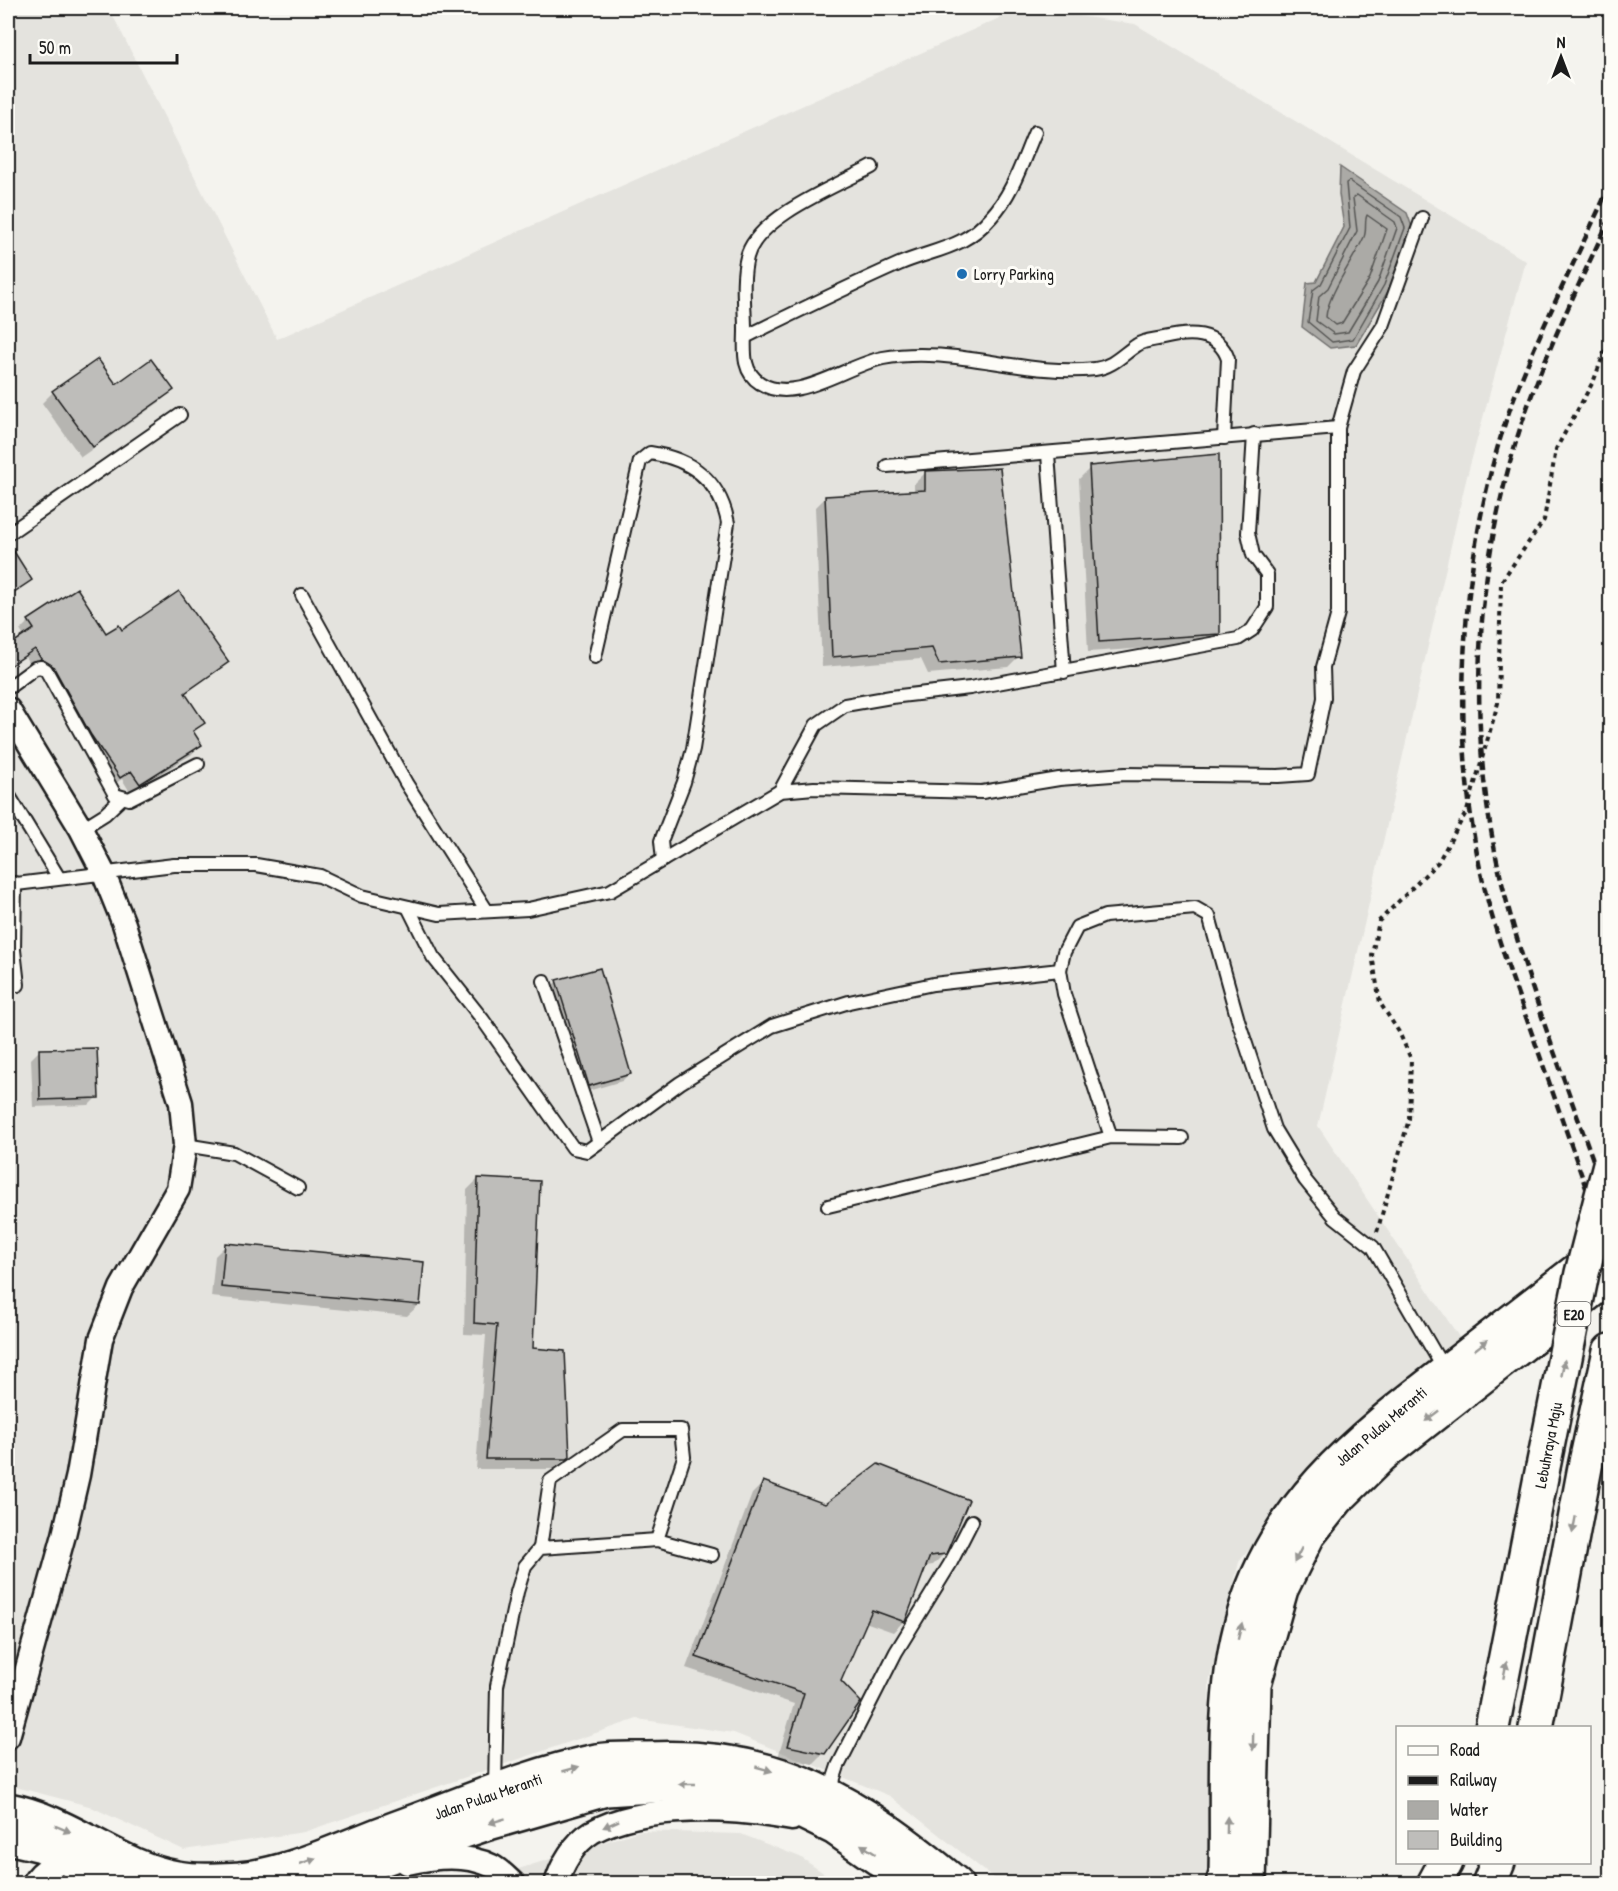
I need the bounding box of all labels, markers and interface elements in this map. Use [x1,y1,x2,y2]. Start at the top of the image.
scale bar [30,27,177,65]
north arrow [1531,27,1591,87]
text: N [1557,31,1566,53]
text: 50 m [39,35,71,60]
place label: Lorry Parking [974,263,1054,285]
marker: Lorry Parking [955,267,969,281]
road number: E20 [1558,1302,1590,1326]
one-way arrow [1473,1338,1489,1351]
one-way arrow [1559,1358,1568,1377]
street label: Jalan Pulau Meranti [1331,1381,1431,1471]
street label: Lebuhraya Maju [1529,1400,1567,1490]
one-way arrow [1425,1409,1440,1421]
one-way arrow [1570,1515,1579,1534]
one-way arrow [1294,1546,1303,1563]
one-way arrow [1235,1622,1245,1641]
one-way arrow [1501,1661,1510,1680]
legend [1396,1726,1591,1864]
one-way arrow [1248,1732,1258,1751]
text: Road [1450,1737,1480,1762]
one-way arrow [562,1764,580,1773]
one-way arrow [755,1765,773,1774]
street label: Jalan Pulau Meranti [431,1767,545,1825]
text: Railway [1450,1767,1497,1792]
one-way arrow [678,1779,697,1789]
text: Water [1450,1797,1488,1822]
one-way arrow [1222,1816,1232,1835]
one-way arrow [488,1817,506,1826]
one-way arrow [602,1819,620,1829]
one-way arrow [54,1824,72,1834]
text: Building [1450,1827,1502,1852]
one-way arrow [860,1844,876,1855]
one-way arrow [299,1855,317,1865]

